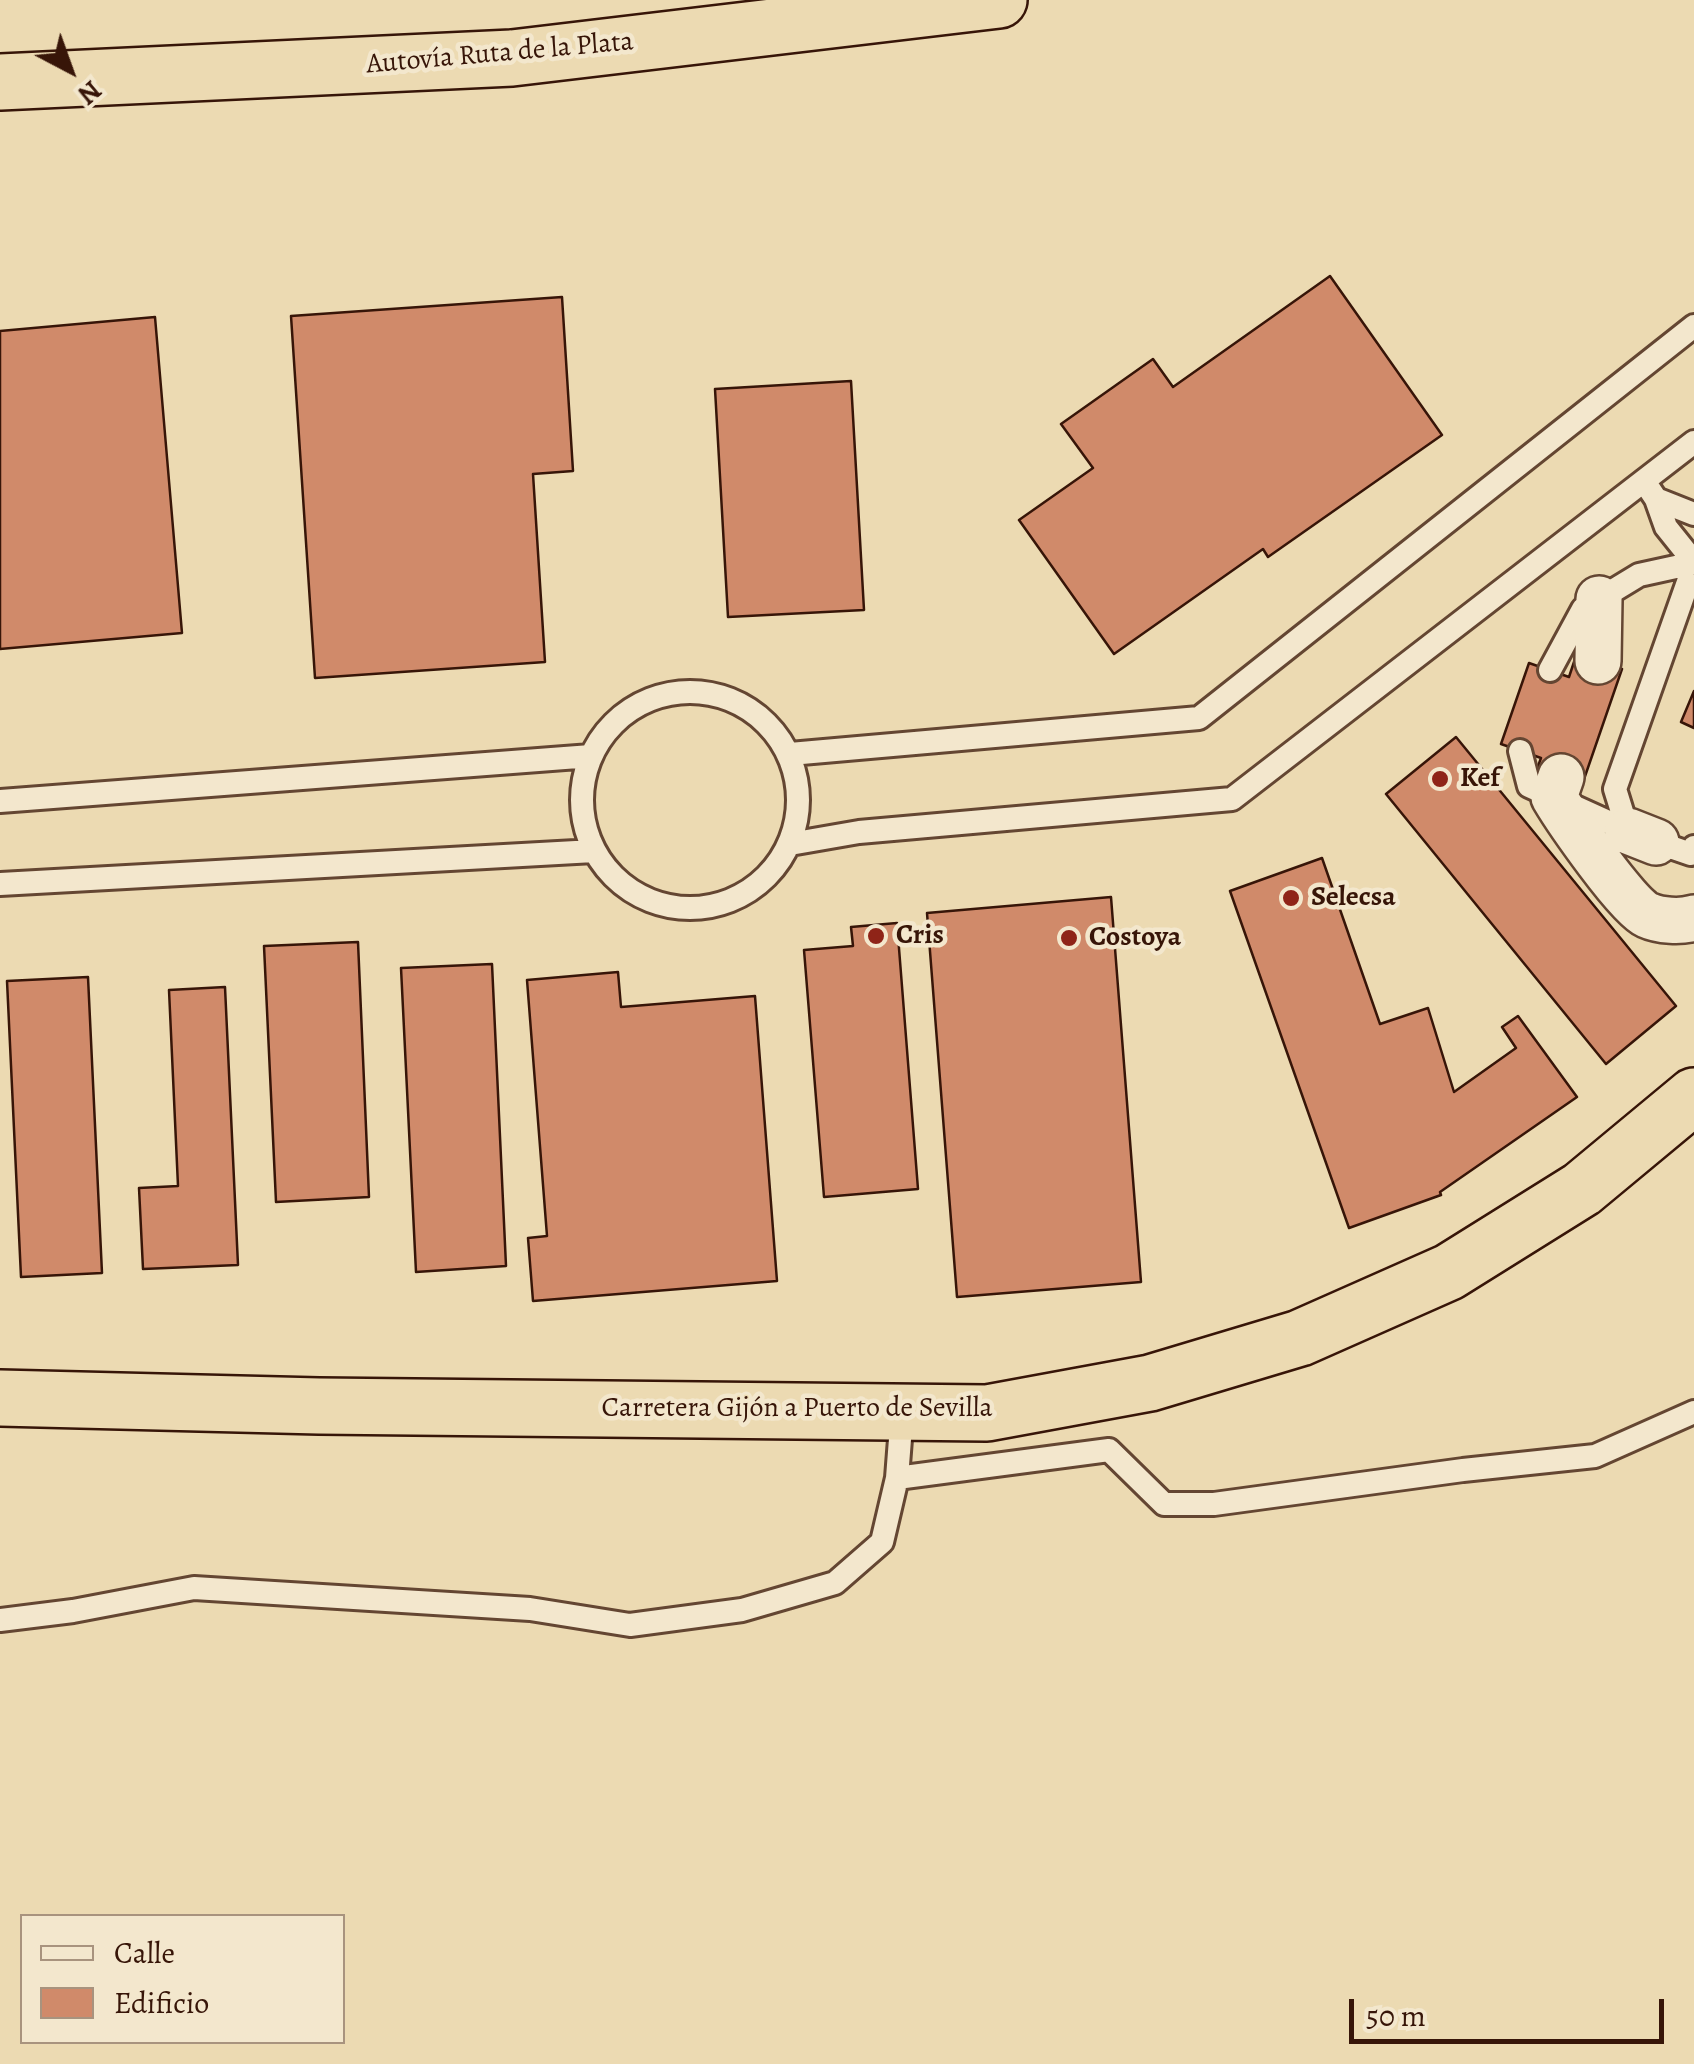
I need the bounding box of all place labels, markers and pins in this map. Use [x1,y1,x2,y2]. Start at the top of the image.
place label: Kef [1460,762,1500,796]
marker: Kef [1429,768,1451,790]
place label: Selecsa [1311,881,1396,915]
marker: Selecsa [1280,887,1302,909]
place label: Cris [896,919,944,953]
place label: Costoya [1089,921,1181,955]
marker: Cris [865,925,887,947]
marker: Costoya [1058,927,1080,949]

